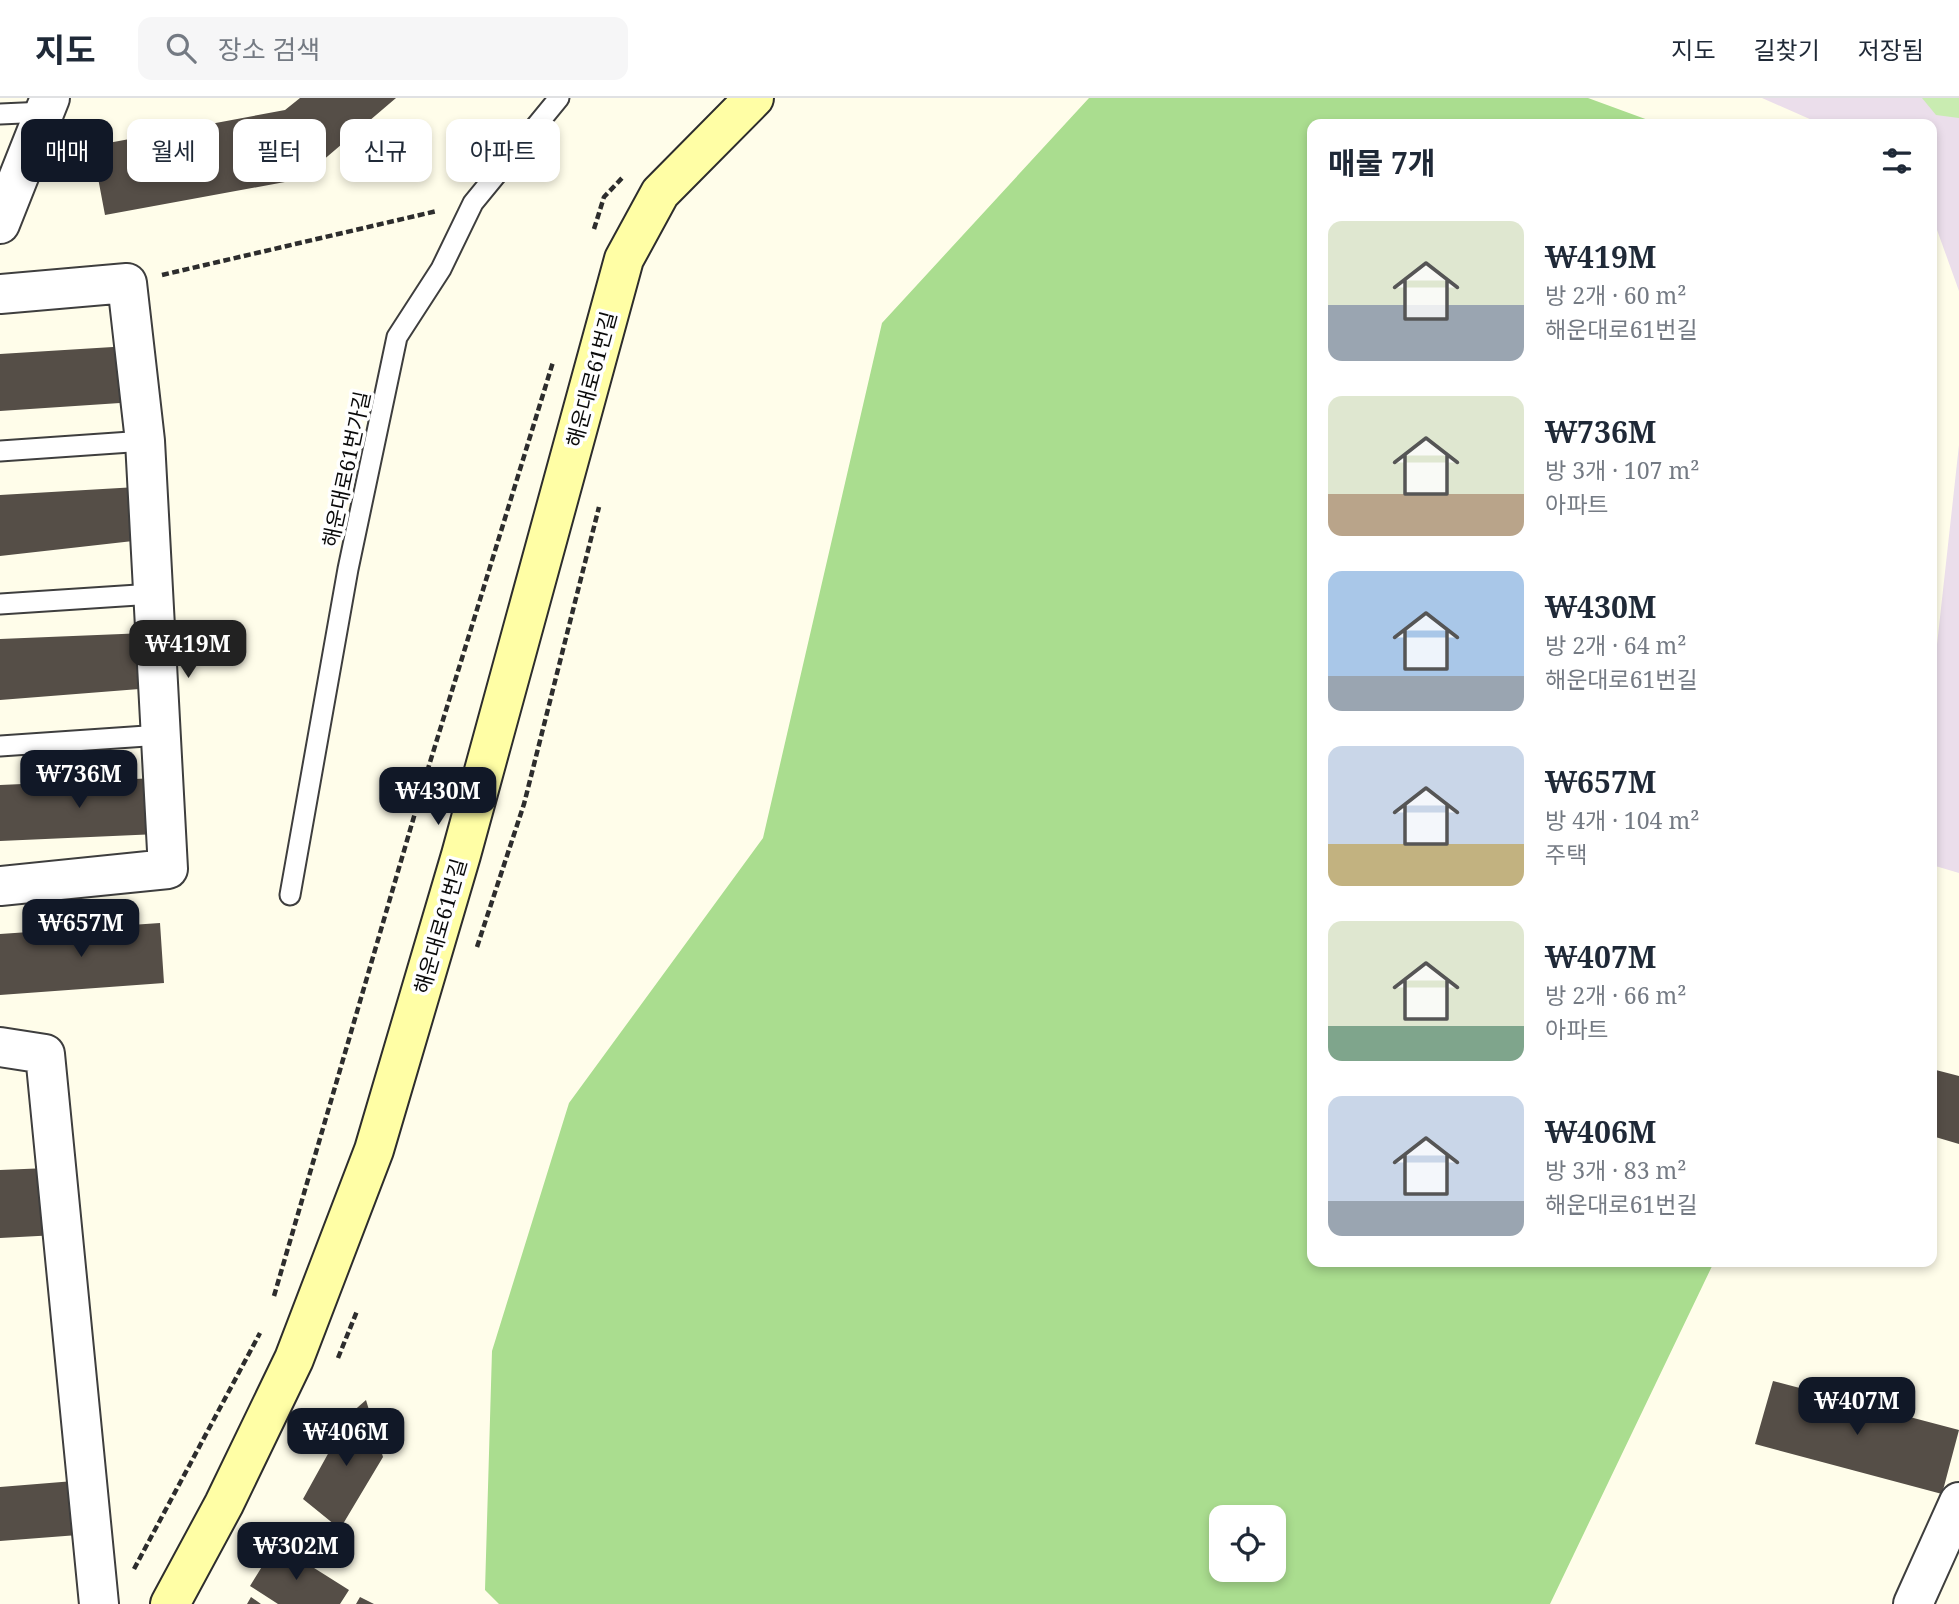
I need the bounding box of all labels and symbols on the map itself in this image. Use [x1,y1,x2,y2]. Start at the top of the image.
street label: 해운대로61번길 [559,308,623,450]
street label: 해운대로61번가길 [316,388,376,550]
pin: ₩419M [139,620,237,680]
pin: ₩736M [30,750,128,810]
pin: ₩430M [389,768,487,827]
street label: 해운대로61번길 [407,855,473,997]
pin: ₩657M [32,900,130,959]
pin: ₩407M [1808,1378,1906,1437]
pin: ₩406M [297,1408,395,1468]
pin: ₩302M [247,1522,345,1582]

